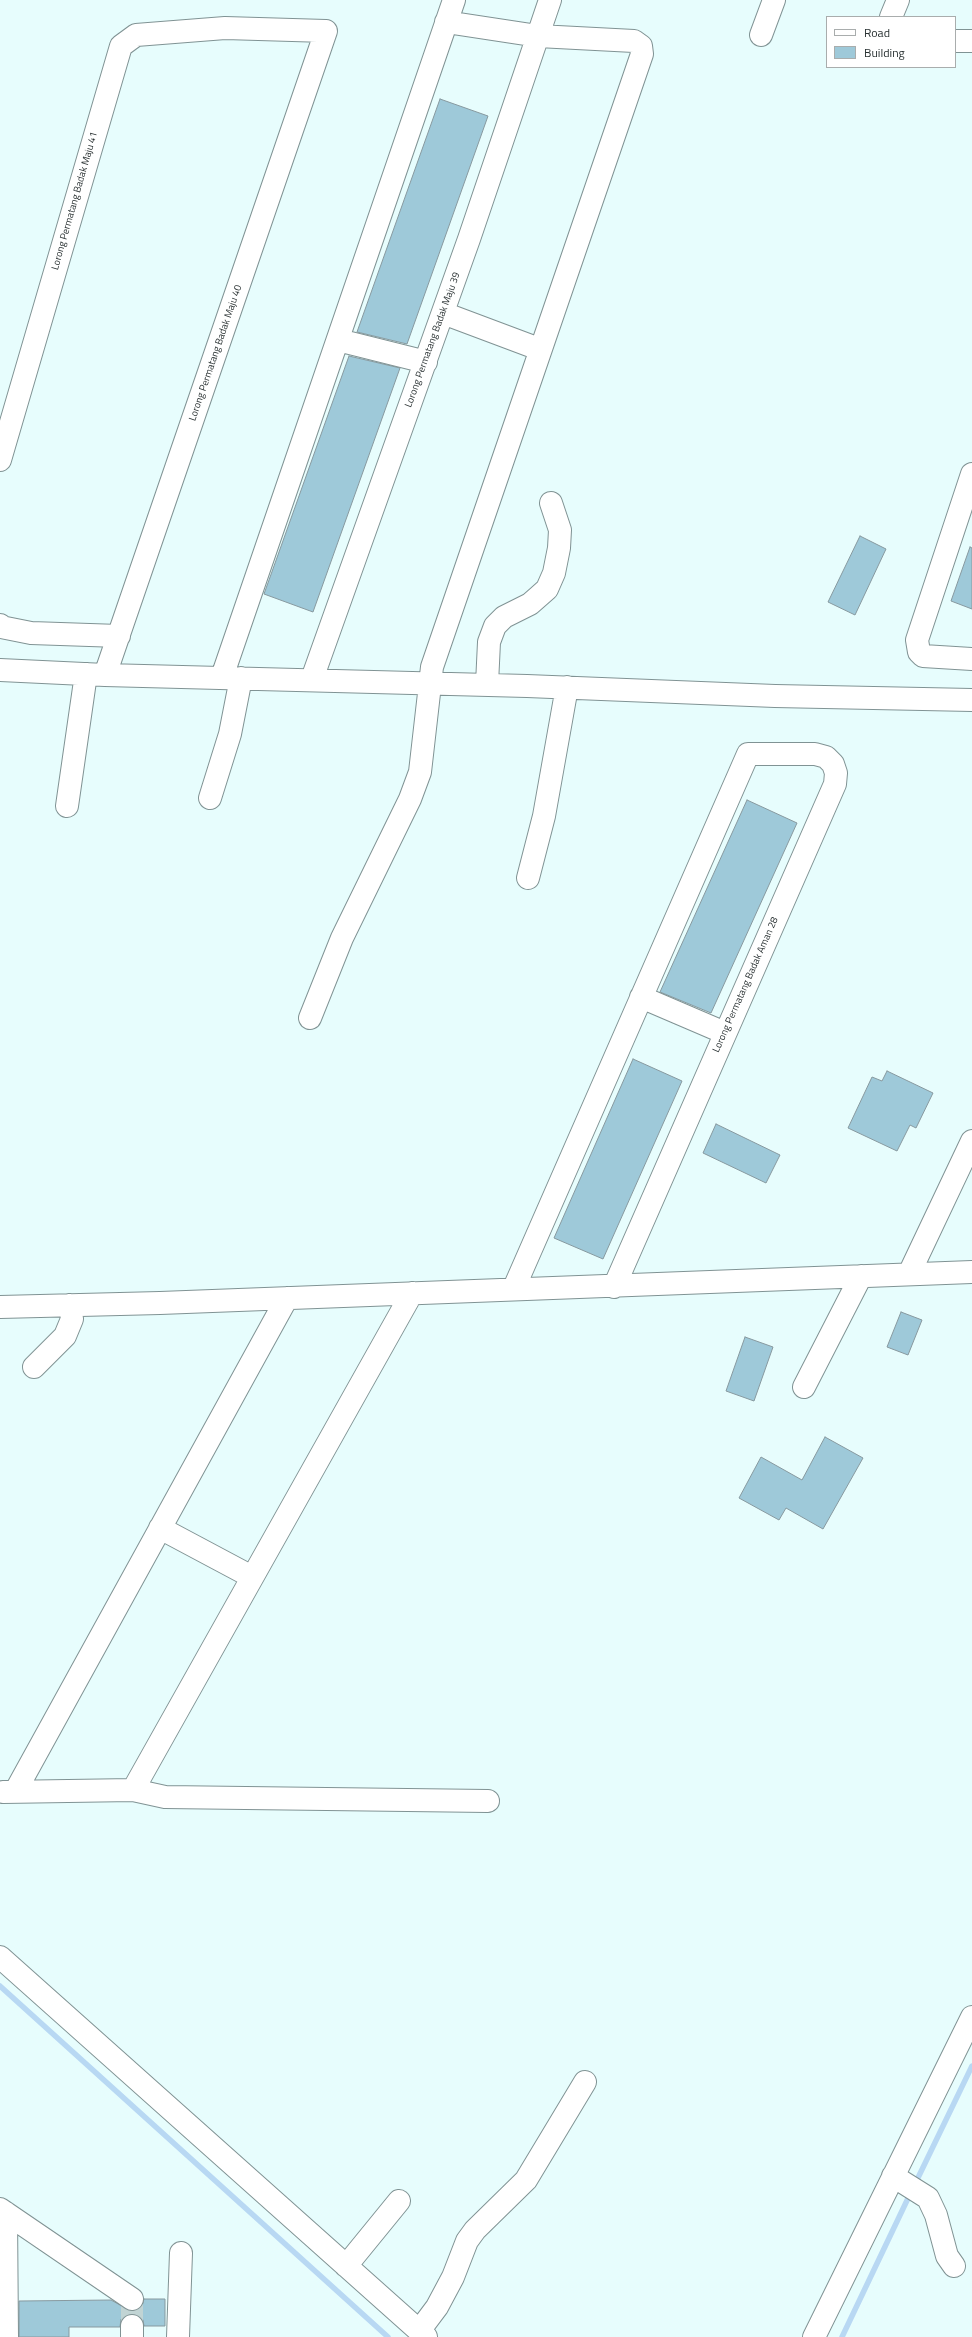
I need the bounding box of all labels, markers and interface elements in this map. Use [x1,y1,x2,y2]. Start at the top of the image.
legend [826,16,956,68]
text: Road [864,23,890,42]
text: Building [864,43,905,62]
street label: Lorong Permatang Badak Maju 41 [50,131,100,271]
street label: Lorong Permatang Badak Maju 39 [403,271,463,409]
street label: Lorong Permatang Badak Maju 40 [187,283,245,423]
street label: Lorong Permatang Badak Aman 28 [711,915,781,1055]

